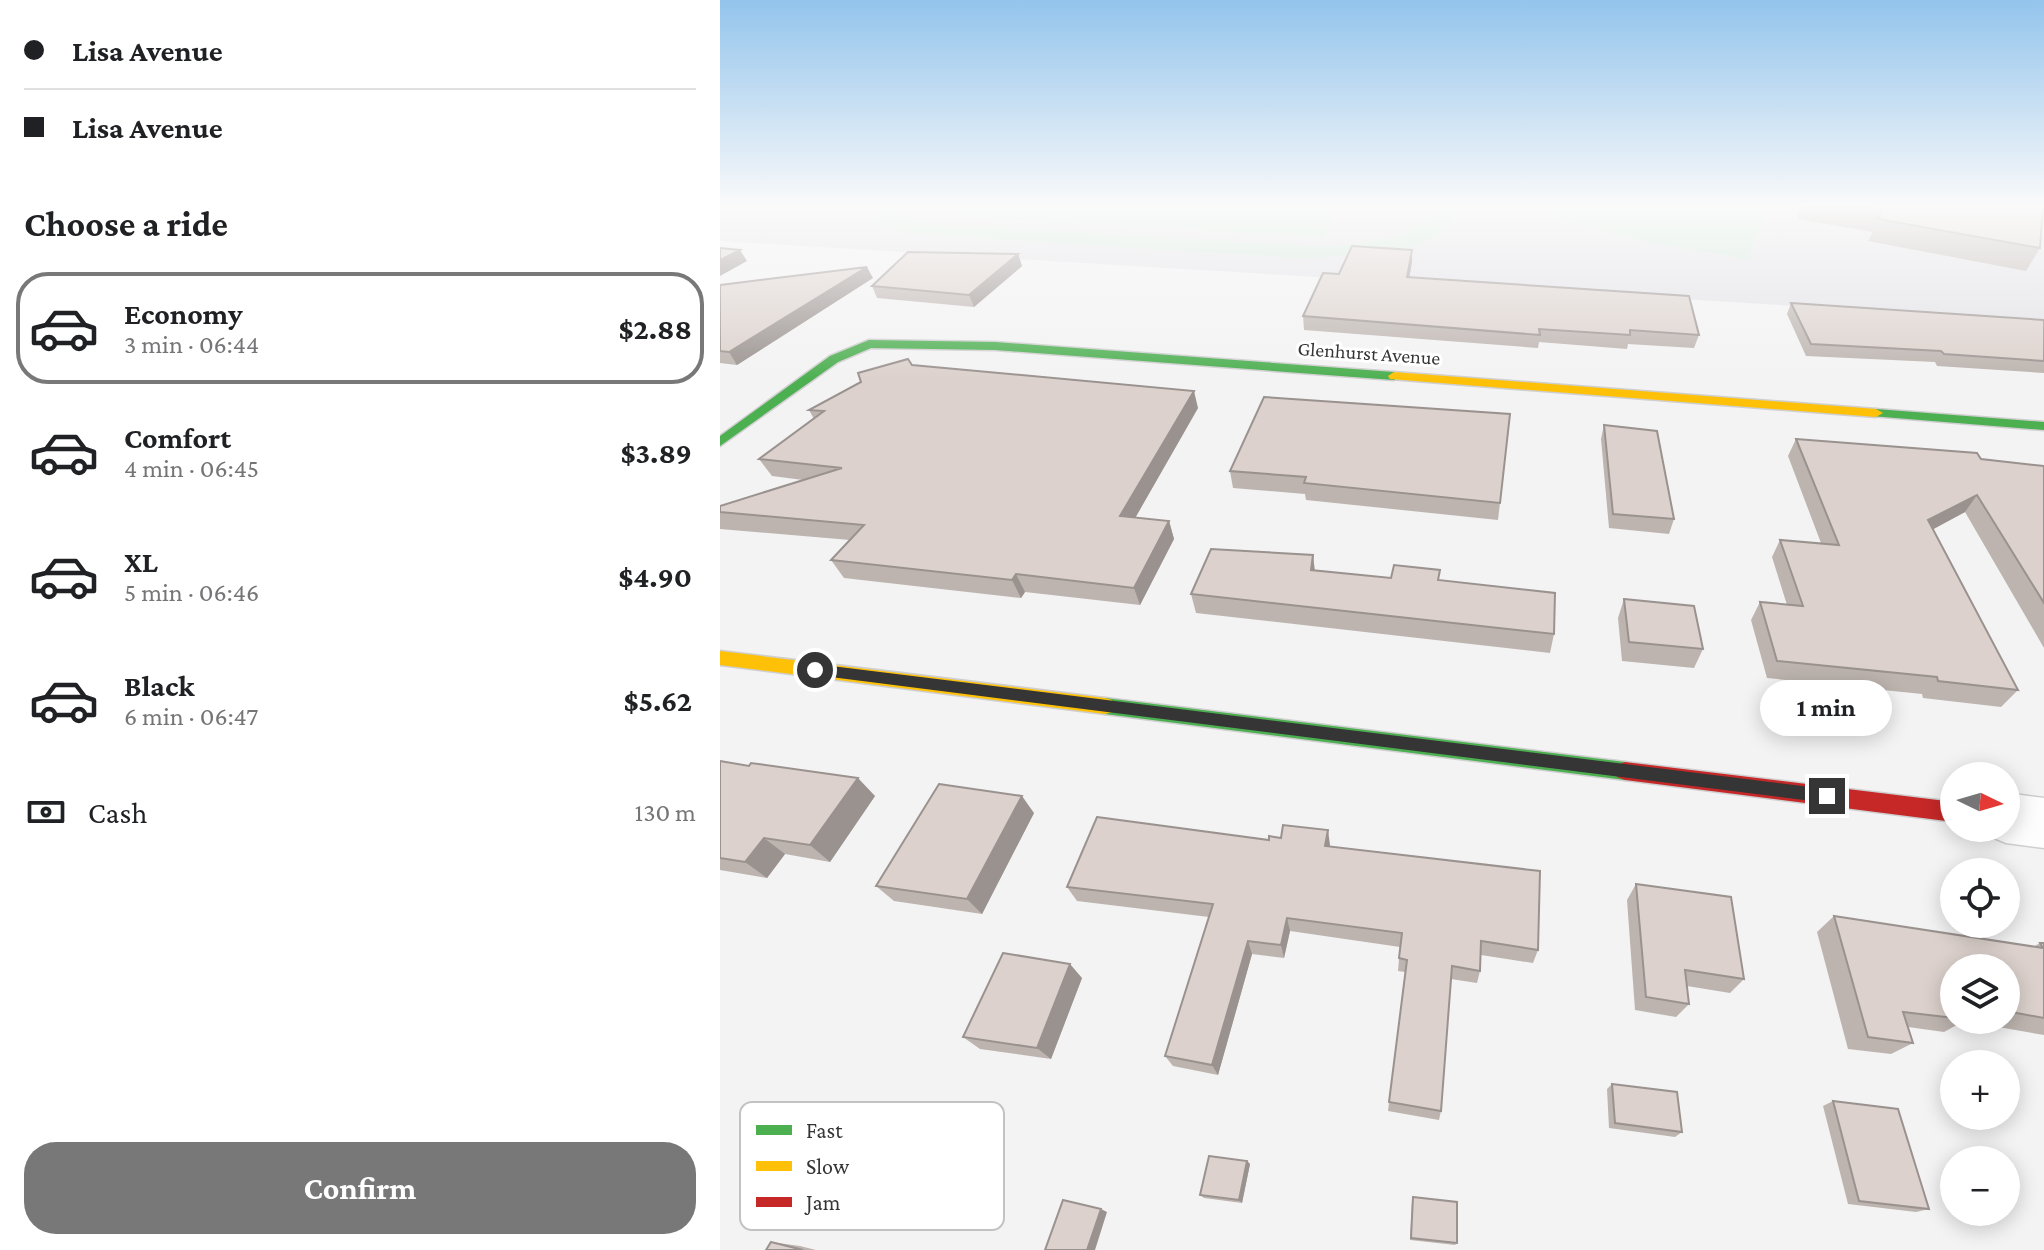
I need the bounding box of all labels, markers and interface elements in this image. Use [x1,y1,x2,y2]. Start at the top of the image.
text: Lisa Avenue [72,34,223,67]
text: Lisa Avenue [72,111,223,144]
text: Choose a ride [24,204,228,244]
icon: car [28,292,100,364]
text: Economy [124,297,243,330]
text: $2.88 [618,312,692,345]
text: 3 min · 06:44 [124,330,259,359]
street label: Glenhurst Avenue [1297,337,1441,369]
icon: car [28,416,100,488]
text: Comfort [124,421,231,454]
text: $3.89 [621,436,692,469]
text: 4 min · 06:45 [124,454,259,483]
icon: car [28,540,100,612]
text: XL [124,545,158,578]
text: $4.90 [618,560,692,593]
text: 5 min · 06:46 [124,578,259,607]
route start [797,652,833,688]
icon: car [28,664,100,736]
text: Black [124,669,195,702]
callout: 1 min [1761,680,1893,736]
text: $5.62 [623,684,692,717]
text: 1 min [1796,693,1856,722]
text: 6 min · 06:47 [124,702,258,731]
north arrow [1940,762,2020,842]
map controls [1940,762,2020,1226]
route end [1809,778,1845,814]
icon: cash [24,790,68,834]
text: Cash [88,796,147,829]
text: 130 m [635,798,696,827]
button: locate [1940,858,2020,938]
button: layers [1940,954,2020,1034]
button: + [1940,1050,2020,1130]
legend [740,1102,1004,1230]
text: Fast [806,1118,843,1143]
button: Confirm [24,1142,696,1234]
button: − [1940,1146,2020,1226]
text: Slow [806,1154,850,1179]
text: Jam [804,1190,841,1215]

